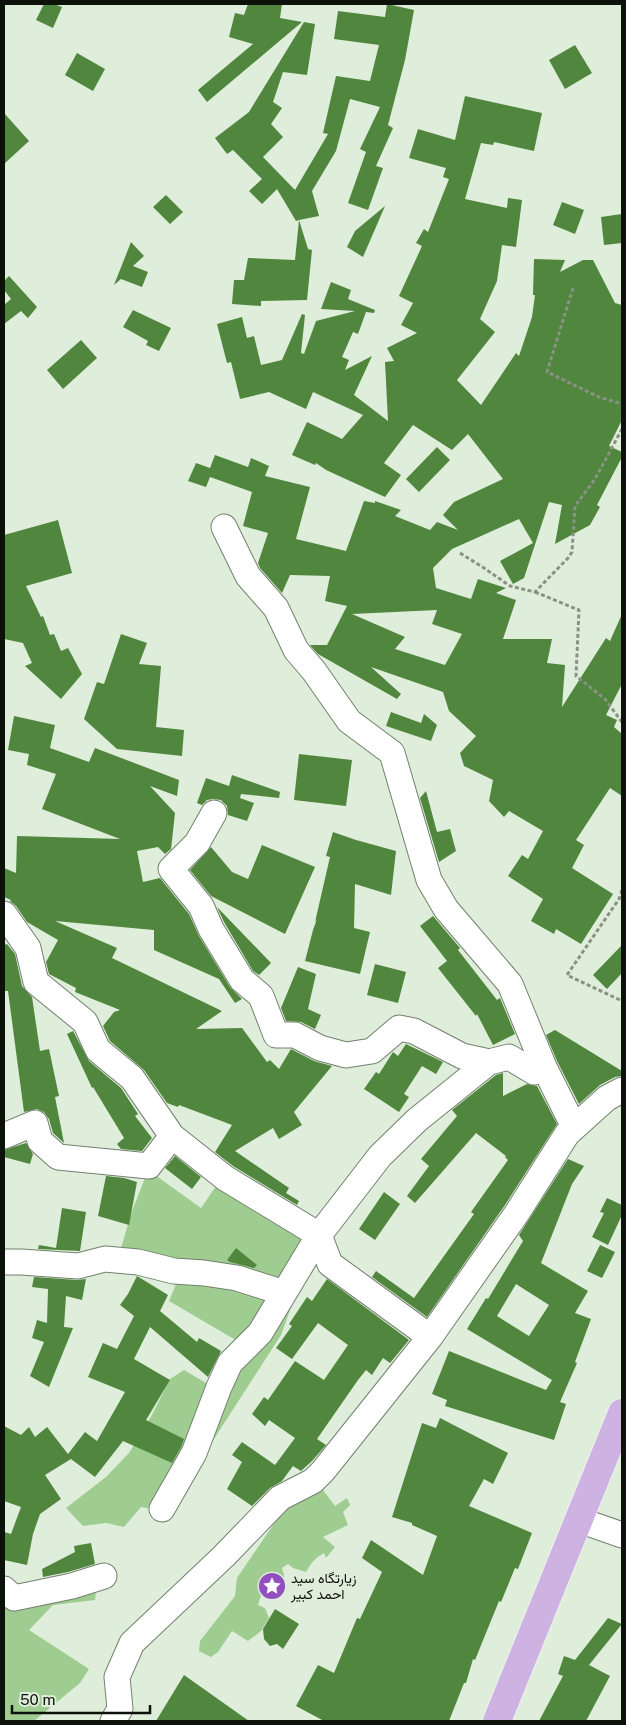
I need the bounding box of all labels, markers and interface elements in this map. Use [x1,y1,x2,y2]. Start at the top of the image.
place label: زیارتگاه سید احمد کبیر [290,1570,357,1603]
place icon: زیارتگاه سید احمد کبیر [257,1571,287,1601]
scale bar [12,1682,150,1714]
text: 50 m [20,1691,55,1708]

